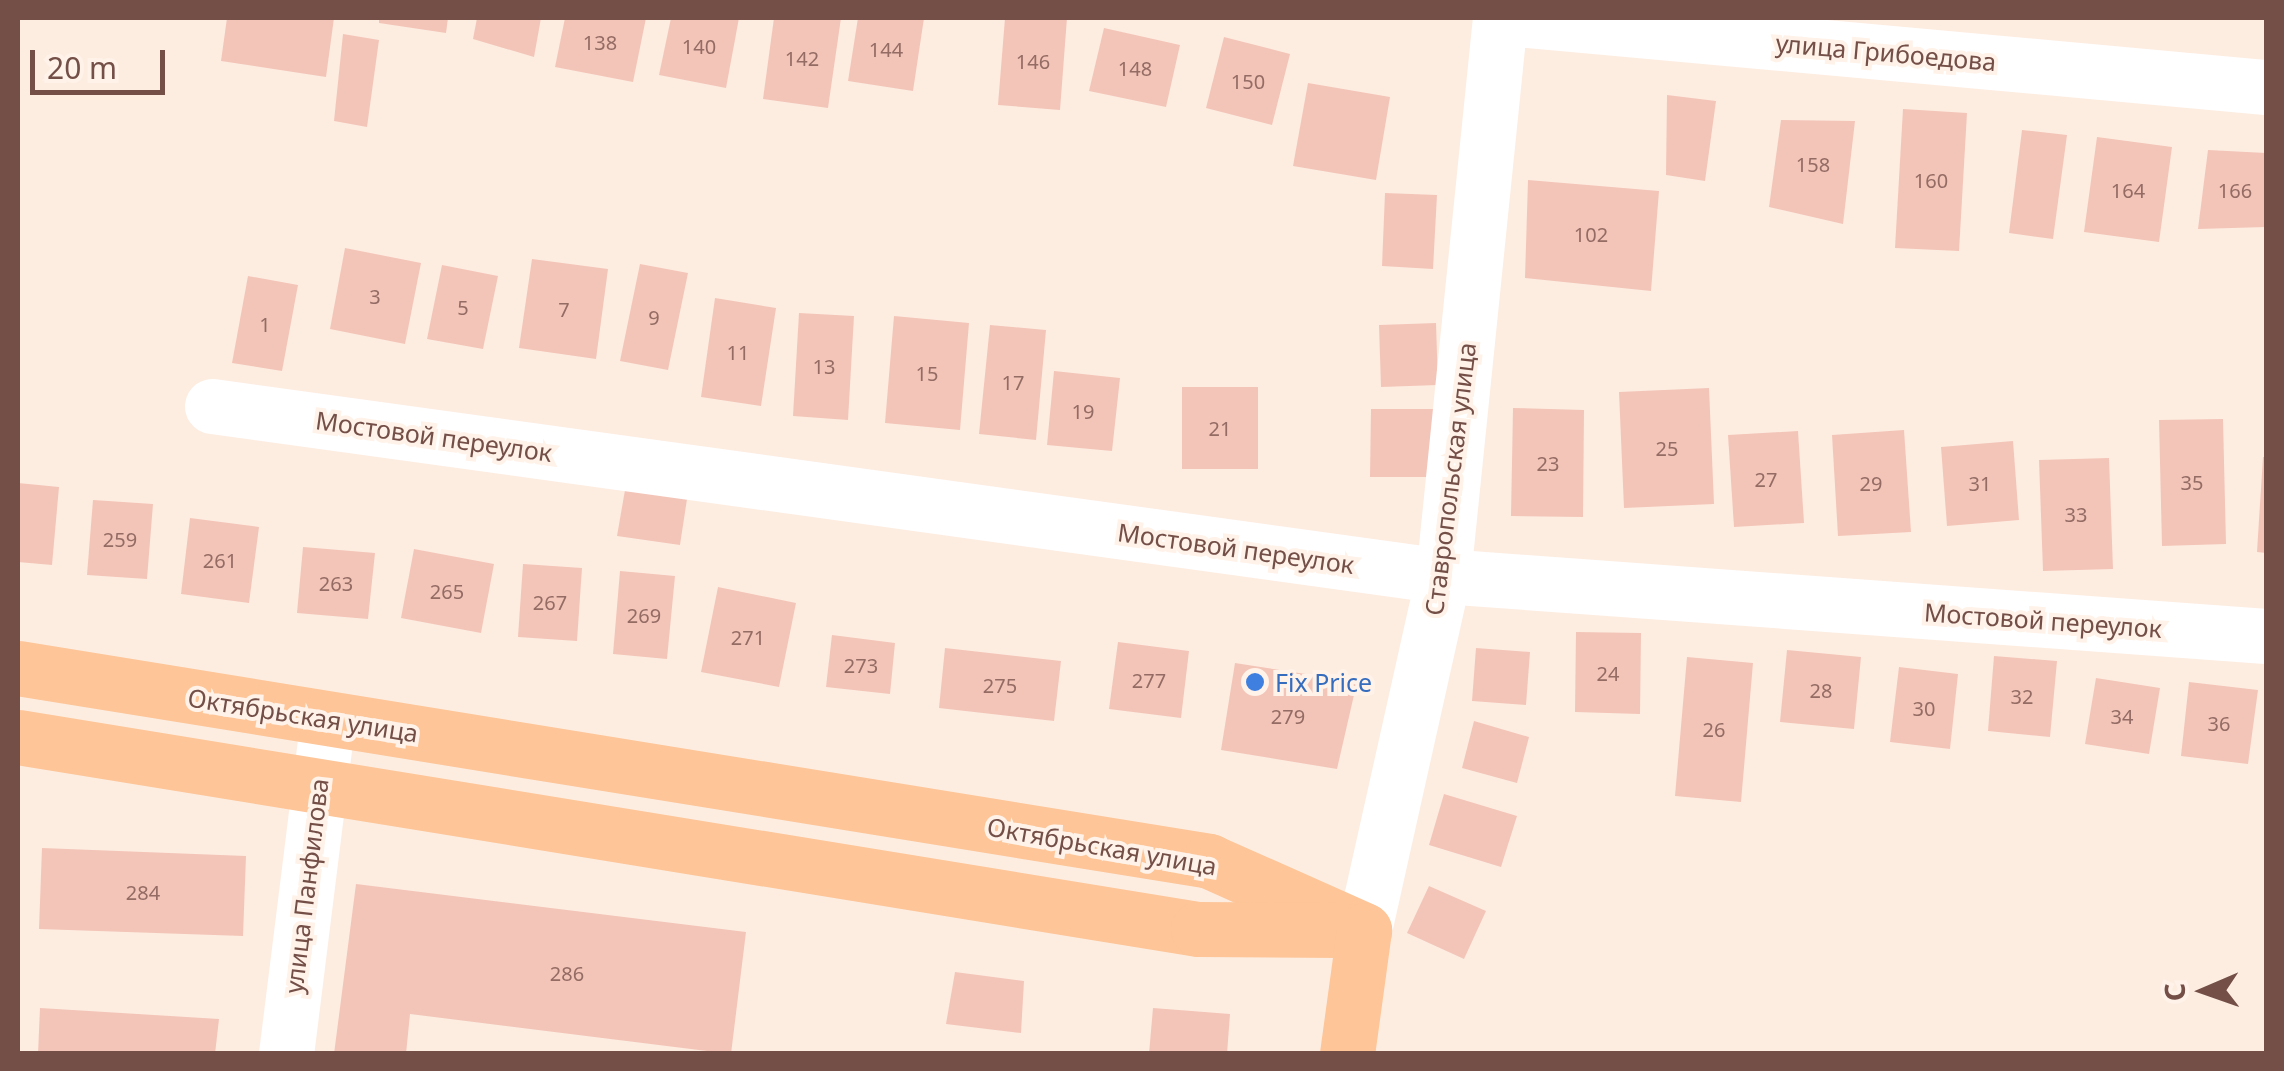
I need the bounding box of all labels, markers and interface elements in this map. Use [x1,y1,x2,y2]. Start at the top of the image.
street label: улица Грибоедова [1774,27,1998,77]
scale bar [35,30,170,92]
house number: 138 [583,30,617,54]
house number: 140 [682,34,716,58]
house number: 144 [869,37,903,61]
house number: 142 [785,46,819,70]
text: 20 m [47,47,117,88]
house number: 146 [1016,49,1050,73]
house number: 148 [1118,56,1152,80]
house number: 150 [1231,69,1265,93]
house number: 158 [1796,152,1830,176]
house number: 160 [1914,168,1948,192]
house number: 164 [2111,178,2145,202]
house number: 166 [2218,178,2252,202]
house number: 102 [1574,222,1608,246]
house number: 3 [369,284,381,308]
house number: 5 [457,295,469,319]
house number: 7 [558,297,570,321]
house number: 9 [648,305,660,329]
house number: 1 [259,312,271,336]
house number: 11 [727,340,749,364]
street label: Ставропольская улица [1418,341,1482,617]
house number: 13 [813,354,835,378]
house number: 15 [916,361,938,385]
house number: 17 [1002,370,1024,394]
house number: 19 [1072,399,1094,423]
street label: Мостовой переулок [314,405,554,467]
house number: 21 [1209,416,1231,440]
house number: 25 [1656,436,1678,460]
house number: 23 [1537,451,1559,475]
house number: 27 [1755,467,1777,491]
house number: 35 [2181,470,2203,494]
house number: 29 [1860,471,1882,495]
house number: 31 [1969,471,1991,495]
house number: 33 [2065,502,2087,526]
street label: Мостовой переулок [1116,517,1356,579]
house number: 259 [103,527,137,551]
house number: 261 [203,548,237,572]
house number: 263 [319,571,353,595]
house number: 265 [430,579,464,603]
house number: 267 [533,590,567,614]
street label: Мостовой переулок [1923,597,2163,643]
house number: 269 [627,603,661,627]
house number: 271 [731,625,765,649]
house number: 273 [844,653,878,677]
house number: 24 [1597,661,1619,685]
place label: Fix Price [1275,667,1372,697]
house number: 277 [1132,668,1166,692]
marker: Fix Price [1244,671,1266,693]
house number: 275 [983,673,1017,697]
house number: 28 [1810,678,1832,702]
street label: Октябрьская улица [186,682,420,748]
house number: 32 [2011,684,2033,708]
house number: 30 [1913,696,1935,720]
house number: 279 [1271,704,1305,728]
house number: 34 [2111,704,2133,728]
house number: 36 [2208,711,2230,735]
house number: 26 [1703,717,1725,741]
street label: улица Панфилова [278,777,334,995]
street label: Октябрьская улица [985,811,1219,881]
house number: 284 [126,880,160,904]
north arrow [2154,941,2254,1041]
house number: 286 [550,961,584,985]
text: С [2155,982,2193,1002]

